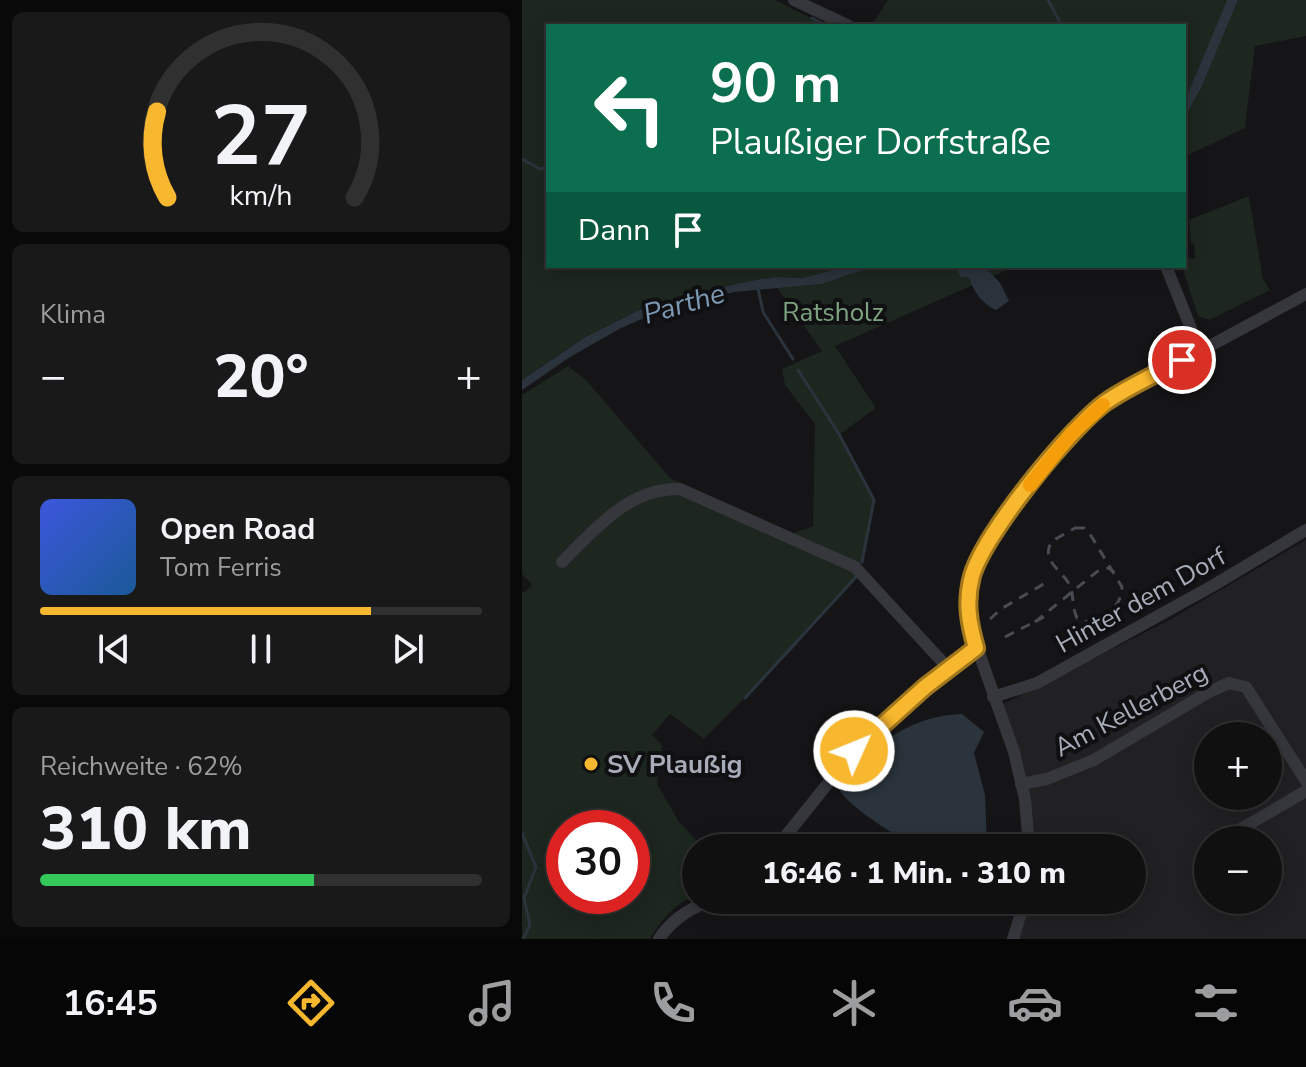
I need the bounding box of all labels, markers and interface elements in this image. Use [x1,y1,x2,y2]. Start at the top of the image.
text: 90 m [710,45,841,122]
icon: left [578,56,682,160]
text: 27 [211,79,311,192]
text: Plaußiger Dorfstraße [710,118,1051,167]
text: km/h [230,176,292,215]
icon: arrive [666,208,710,252]
text: Dann [578,210,650,251]
water label: Parthe [639,274,729,334]
park label: Ratsholz [782,295,884,330]
text: Klima [40,297,106,332]
pin [1148,326,1216,394]
text: 20° [213,336,309,418]
icon: arrive [1160,338,1204,382]
text: − [40,347,66,407]
text: + [456,347,482,407]
text: Open Road [160,509,315,550]
street label: Hinter dem Dorf [1050,539,1233,661]
text: Tom Ferris [160,550,282,585]
icon: previous [92,627,136,671]
icon: pause [239,627,283,671]
icon: next [386,627,430,671]
street label: Am Kellerberg [1048,655,1214,765]
position arrow [812,709,896,793]
map controls [1194,722,1282,914]
button: + [1194,722,1282,810]
place label: SV Plaußig [607,747,742,782]
text: Reichweite · 62% [40,749,243,784]
marker: SV Plaußig [582,755,600,773]
text: 310 km [40,788,252,870]
speed limit sign: 30 [546,810,650,914]
button: − [1194,826,1282,914]
text: 16:46 · 1 Min. · 310 m [762,853,1066,894]
icon: directions [283,975,339,1031]
icon: music [464,975,520,1031]
icon: phone [645,975,701,1031]
icon: climate [826,975,882,1031]
icon: car [1007,975,1063,1031]
icon: filters [1188,975,1244,1031]
text: 16:45 [62,979,158,1028]

